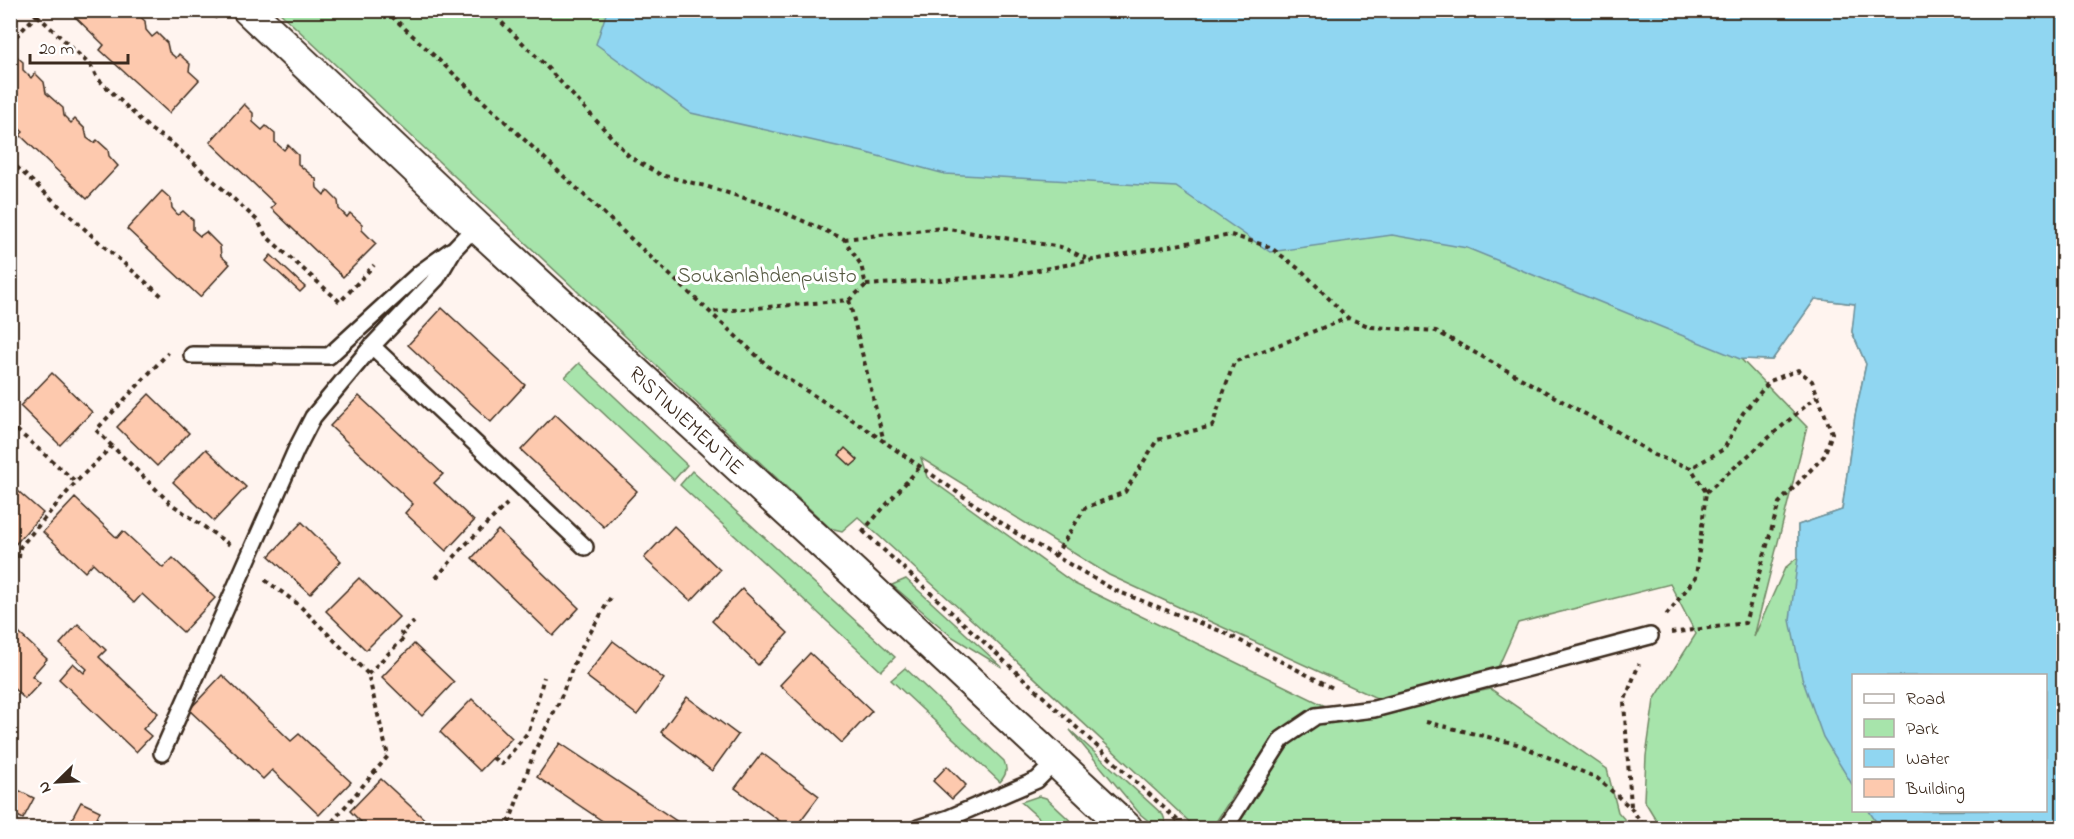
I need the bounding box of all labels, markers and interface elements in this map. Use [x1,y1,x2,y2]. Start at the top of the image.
scale bar [30,27,128,65]
text: 20 m [39,37,74,63]
park label: Soukanlahdenpuisto [677,262,857,292]
street label: RISTINIEMENTIE [621,360,750,483]
legend [1852,674,2047,812]
text: Road [1906,687,1945,713]
text: Park [1906,717,1939,743]
text: Water [1906,747,1950,773]
north arrow [27,752,87,812]
text: N [32,777,58,797]
text: Building [1905,777,1965,804]

